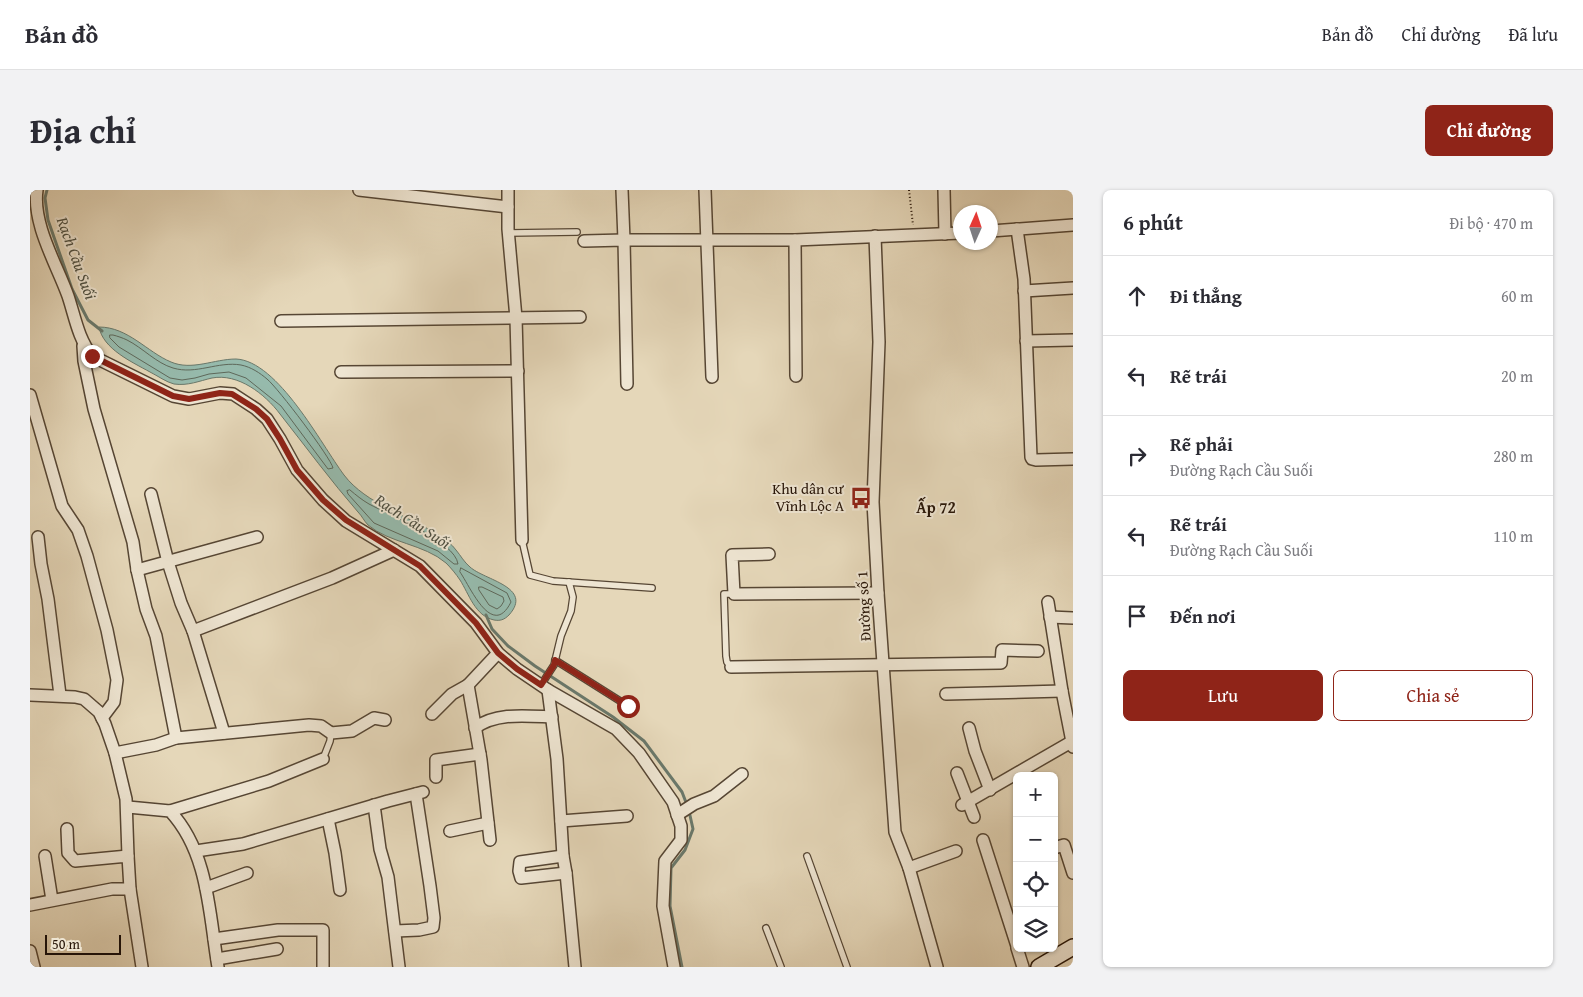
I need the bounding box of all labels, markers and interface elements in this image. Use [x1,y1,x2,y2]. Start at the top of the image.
text: Bản đồ [25,17,98,52]
text: Bản đồ [1322,21,1373,48]
text: Chỉ đường [1401,21,1480,48]
text: Đã lưu [1508,21,1558,48]
text: Địa chỉ [30,105,136,156]
button: Chỉ đường [1425,105,1553,156]
north arrow [953,205,998,250]
text: 6 phút [1123,207,1183,238]
text: Đi bộ · 470 m [1449,211,1533,235]
water label: Rạch Cầu Suối [51,212,103,303]
icon: ahead [1123,282,1151,310]
text: Đi thẳng [1170,282,1242,310]
text: 60 m [1501,284,1533,308]
route end [81,345,104,368]
icon: left [1123,362,1151,390]
text: Rẽ trái [1170,362,1227,390]
text: 20 m [1501,364,1533,388]
text: Rẽ phải [1170,430,1233,458]
icon: right [1123,442,1151,470]
text: 280 m [1493,444,1533,468]
text: Đường Rạch Cầu Suối [1170,458,1313,482]
place label: Khu dân cư Vĩnh Lộc A [772,478,844,516]
bus stop icon: Khu dân cư Vĩnh Lộc A [848,485,874,511]
water label: Rạch Cầu Suối [369,487,456,555]
district label: Ấp 72 [916,495,956,519]
text: Rẽ trái [1170,510,1227,538]
icon: left [1123,522,1151,550]
text: 110 m [1493,524,1533,548]
text: Đường Rạch Cầu Suối [1170,538,1313,562]
street label: Đường số 1 [851,570,876,642]
icon: arrive [1123,602,1151,630]
text: Đến nơi [1170,602,1236,630]
button: Lưu [1123,670,1323,721]
button: Chia sẻ [1333,670,1533,721]
route start [617,695,640,718]
map controls [1013,772,1058,952]
button: + [1013,772,1058,817]
button: − [1013,817,1058,862]
button: locate [1013,862,1058,907]
button: layers [1013,907,1058,952]
scale bar [45,932,121,955]
text: 50 m [52,934,80,954]

